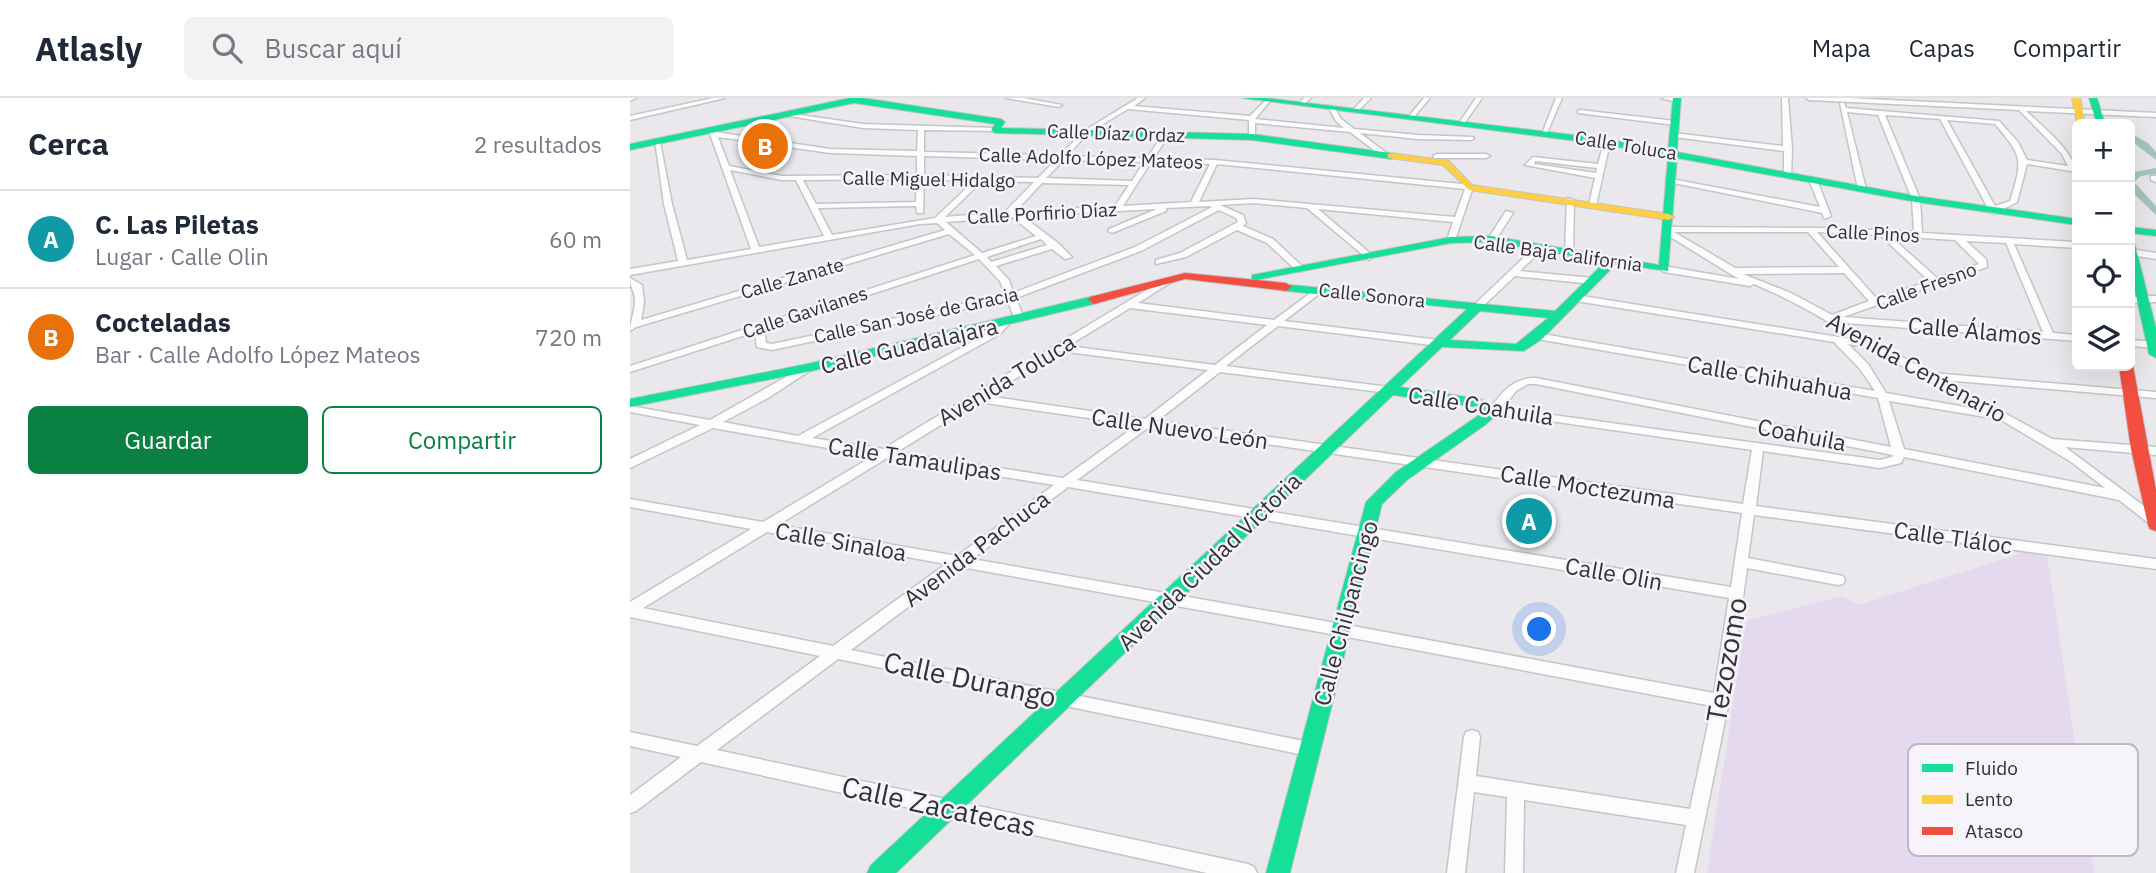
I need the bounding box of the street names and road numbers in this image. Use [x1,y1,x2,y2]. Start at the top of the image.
street label: Calle Díaz Ordaz [1046,119,1186,147]
street label: Calle Toluca [1573,125,1679,165]
street label: Calle Adolfo López Mateos [978,142,1204,174]
street label: Calle Miguel Hidalgo [842,165,1016,193]
street label: Calle Porfirio Díaz [966,197,1118,229]
street label: Calle Pinos [1825,219,1921,247]
street label: Calle Baja California [1472,229,1644,277]
street label: Calle Zanate [738,252,846,304]
street label: Calle Fresno [1872,257,1980,315]
street label: Calle Sonora [1317,277,1427,313]
street label: Calle Gavilanes [739,280,871,344]
street label: Calle San José de Gracia [811,282,1021,348]
street label: Avenida Centenario [1822,305,2012,429]
street label: Calle Álamos [1907,309,2043,351]
street label: Calle Guadalajara [817,310,1001,380]
street label: Avenida Toluca [932,326,1080,432]
street label: Calle Chihuahua [1685,348,1855,406]
street label: Calle Coahuila [1406,379,1556,431]
street label: Calle Nuevo León [1090,401,1270,455]
street label: Coahuila [1755,411,1849,457]
street label: Calle Tamaulipas [826,429,1004,487]
street label: Calle Moctezuma [1498,457,1678,515]
street label: Avenida Ciudad Victoria [1111,465,1307,657]
street label: Avenida Pachuca [897,483,1055,613]
street label: Calle Tláloc [1892,514,2014,560]
street label: Calle Sinaloa [773,515,909,567]
street label: Calle Chilpancingo [1306,517,1384,709]
street label: Calle Olin [1563,550,1665,596]
street label: Tezozomo [1697,595,1755,725]
street label: Calle Durango [880,643,1060,715]
street label: Calle Zacatecas [839,767,1039,845]

